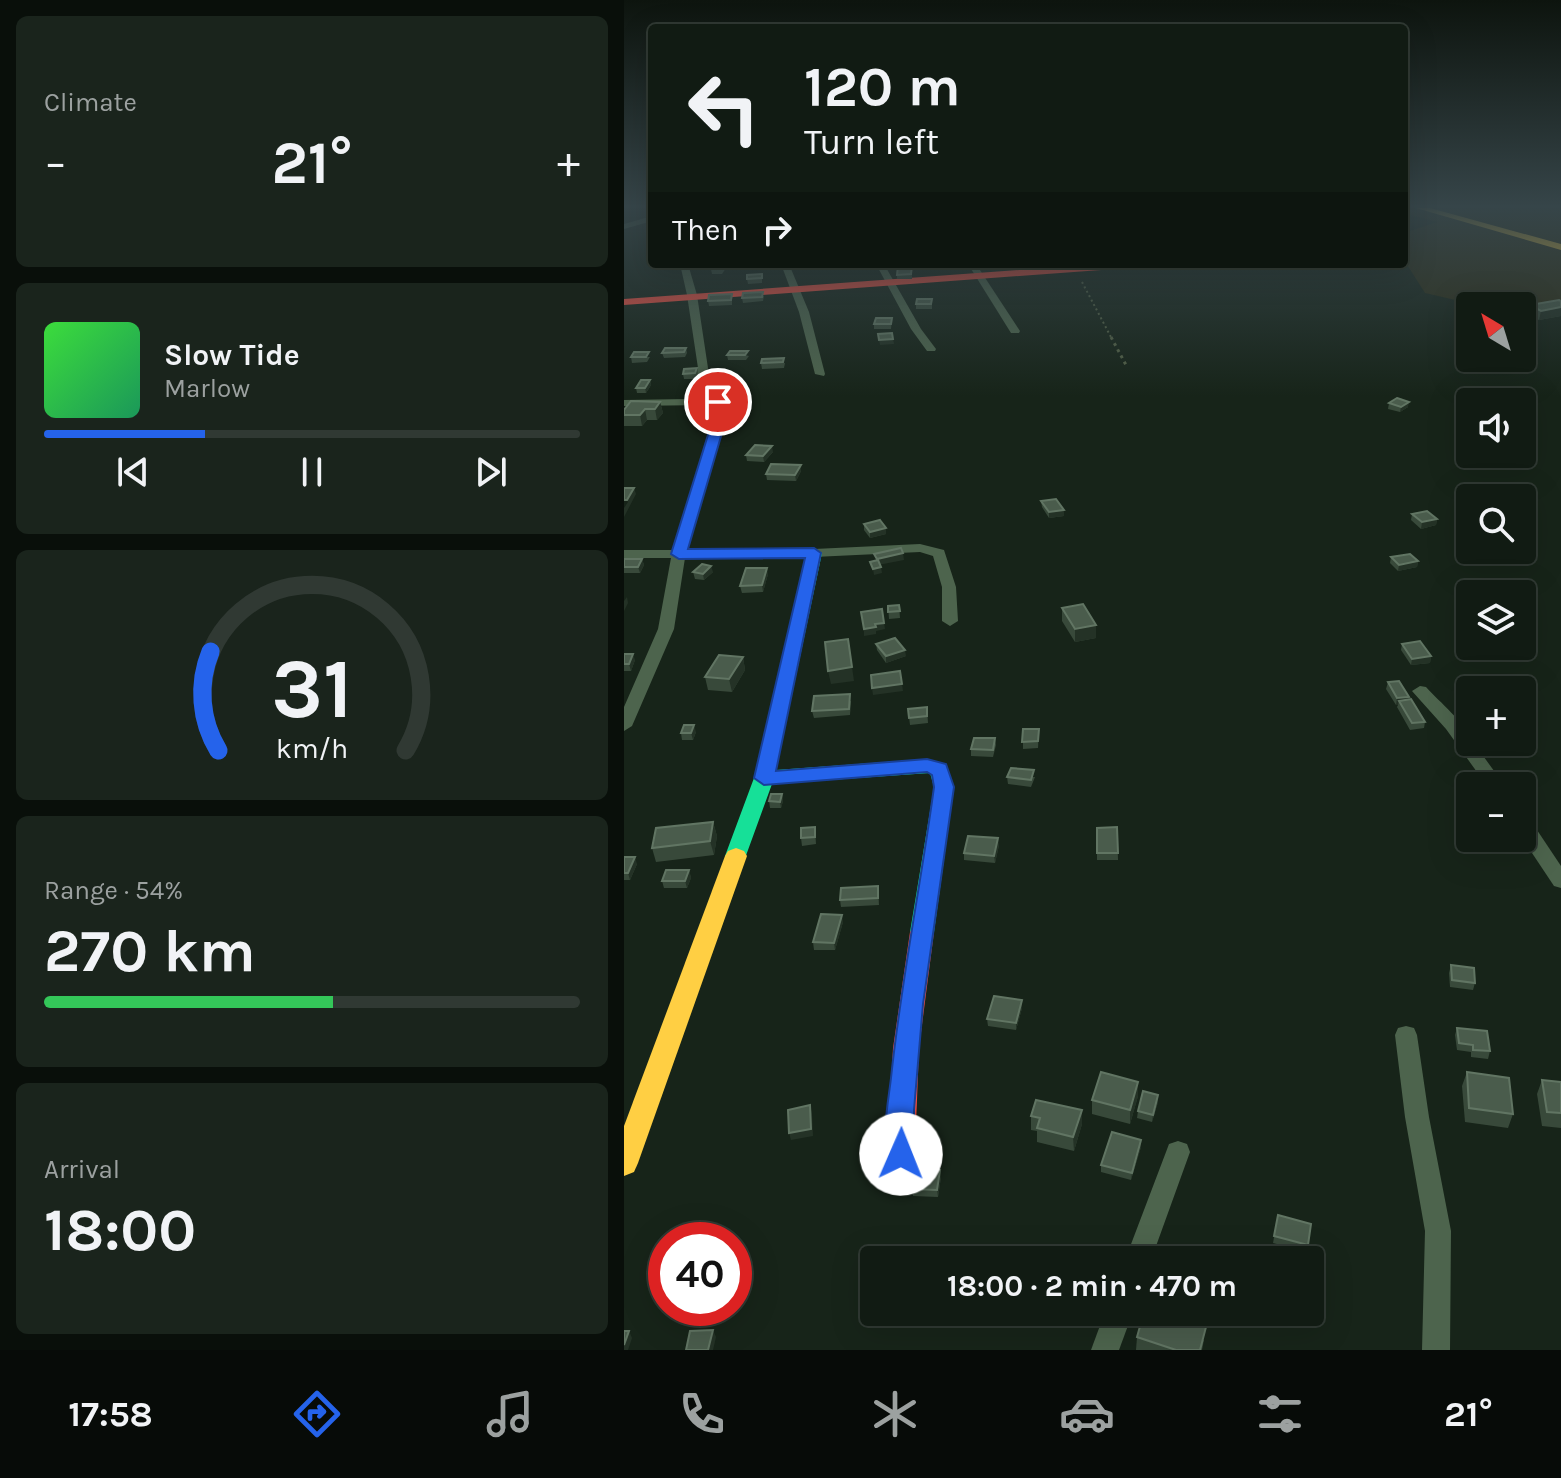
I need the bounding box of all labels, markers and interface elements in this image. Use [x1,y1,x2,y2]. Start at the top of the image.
text: 120 m [804,54,961,119]
icon: left [672,56,776,160]
text: Climate [44,87,137,118]
text: Turn left [804,121,939,163]
text: 21° [272,128,353,198]
text: − [44,137,67,188]
text: + [557,137,580,188]
icon: right [755,208,799,252]
text: Then [672,212,739,248]
north arrow [1456,292,1536,372]
map controls [1456,292,1536,852]
text: Slow Tide [164,337,300,373]
pin [684,368,752,436]
text: Marlow [164,373,250,404]
icon: arrive [696,380,740,424]
button: sound [1456,388,1536,468]
icon: previous [111,450,155,494]
icon: pause [290,450,334,494]
icon: next [469,450,513,494]
button: search [1456,484,1536,564]
button: layers [1456,580,1536,660]
text: 31 [271,641,353,738]
button: + [1456,676,1536,756]
text: km/h [276,732,348,765]
button: − [1456,772,1536,852]
text: Range · 54% [44,875,183,906]
text: 270 km [44,916,256,986]
position arrow [859,1112,943,1196]
text: Arrival [44,1154,120,1185]
text: 18:00 [44,1195,196,1265]
speed limit sign: 40 [648,1222,752,1326]
text: 18:00 · 2 min · 470 m [947,1268,1237,1304]
icon: directions [289,1386,345,1442]
icon: music [482,1386,538,1442]
icon: phone [674,1386,730,1442]
icon: climate [867,1386,923,1442]
icon: car [1059,1386,1115,1442]
icon: filters [1252,1386,1308,1442]
text: 17:58 [68,1393,153,1435]
text: 21° [1444,1393,1493,1435]

